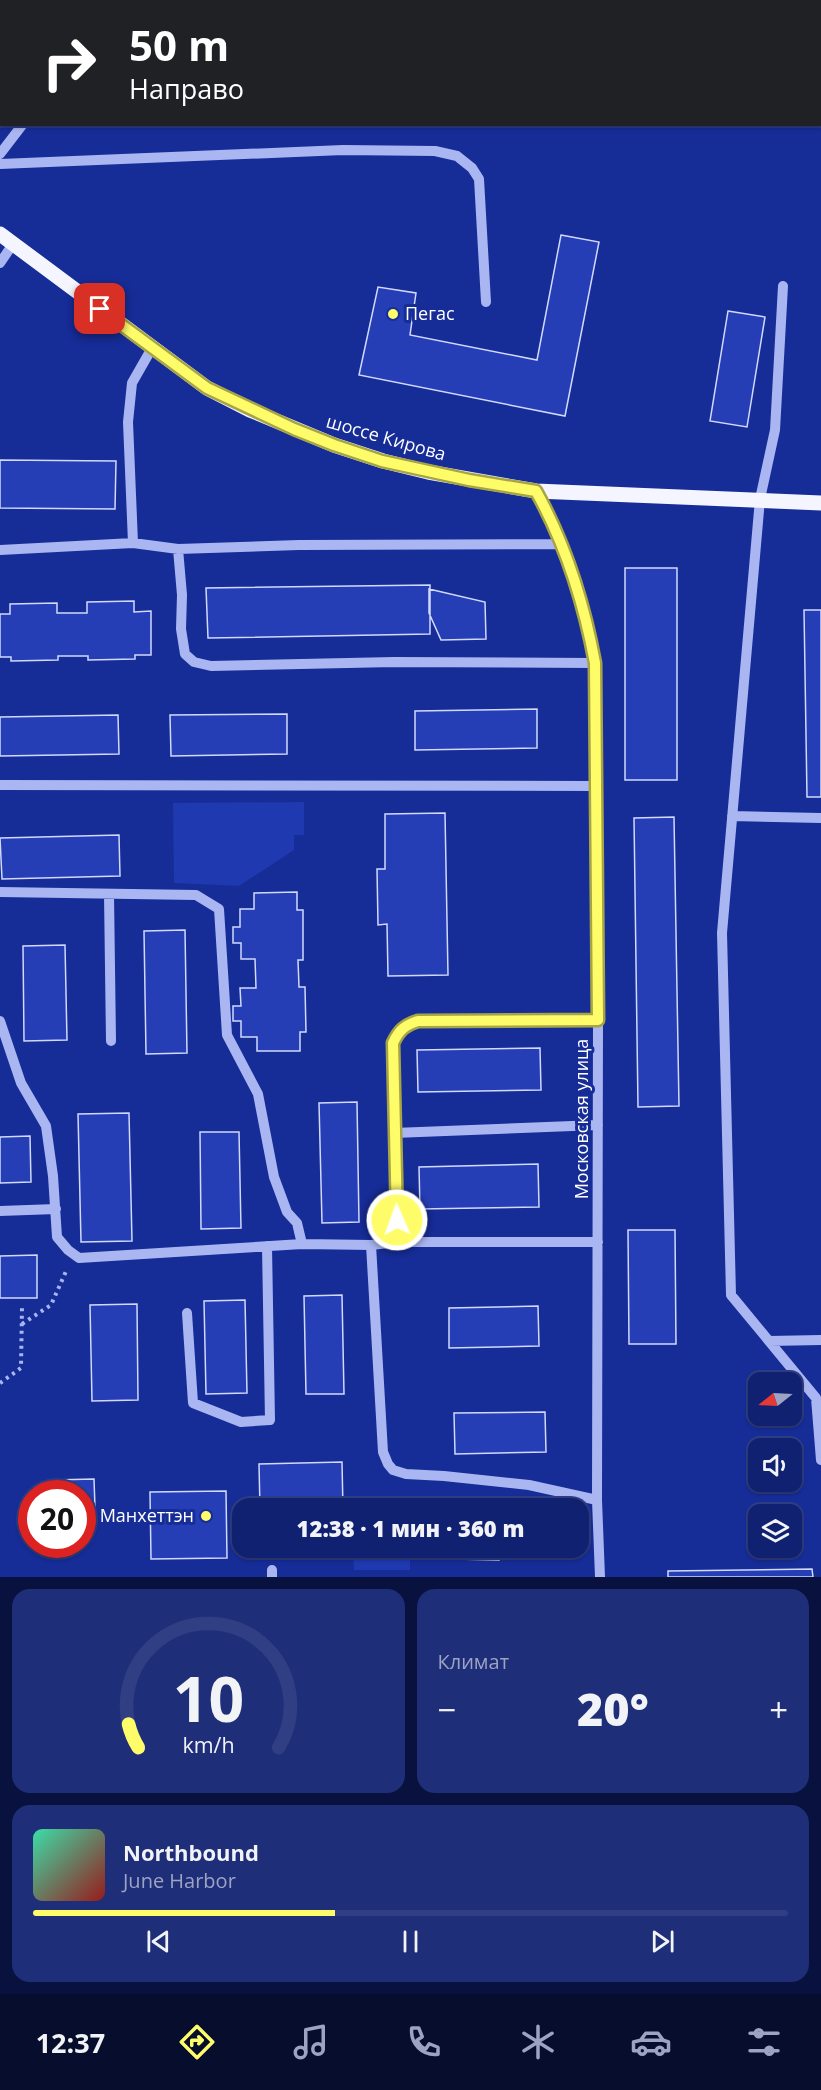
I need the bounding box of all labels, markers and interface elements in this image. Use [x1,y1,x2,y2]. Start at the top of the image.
text: 50 m [129,16,229,73]
icon: right [30,24,108,102]
text: Направо [129,70,244,107]
pin [74,283,125,334]
icon: arrive [83,292,116,325]
place label: Пегас [405,301,455,325]
marker: Пегас [386,307,400,321]
street label: шоссе Кирова [324,408,449,466]
street label: Московская улица [569,1039,593,1199]
position arrow [365,1188,429,1252]
north arrow [748,1372,802,1426]
map controls [748,1372,802,1558]
button: sound [748,1438,802,1492]
speed limit sign: 20 [18,1480,96,1558]
place label: Манхеттэн [100,1503,194,1527]
button: layers [748,1504,802,1558]
marker: Манхеттэн [199,1509,213,1523]
text: 12:38 · 1 мин · 360 m [297,1513,524,1543]
text: Климат [438,1648,509,1675]
text: 10 [173,1655,244,1740]
text: 20° [577,1678,649,1739]
text: − [438,1687,456,1732]
text: + [769,1687,788,1732]
text: km/h [182,1730,234,1759]
text: Northbound [123,1837,259,1867]
text: June Harbor [123,1867,236,1894]
icon: previous [142,1925,175,1958]
icon: pause [394,1925,427,1958]
icon: next [646,1925,679,1958]
icon: directions [176,2021,218,2063]
icon: music [290,2021,332,2063]
icon: phone [403,2021,445,2063]
icon: climate [517,2021,559,2063]
icon: car [630,2021,672,2063]
icon: filters [743,2021,785,2063]
text: 12:37 [36,2024,105,2061]

